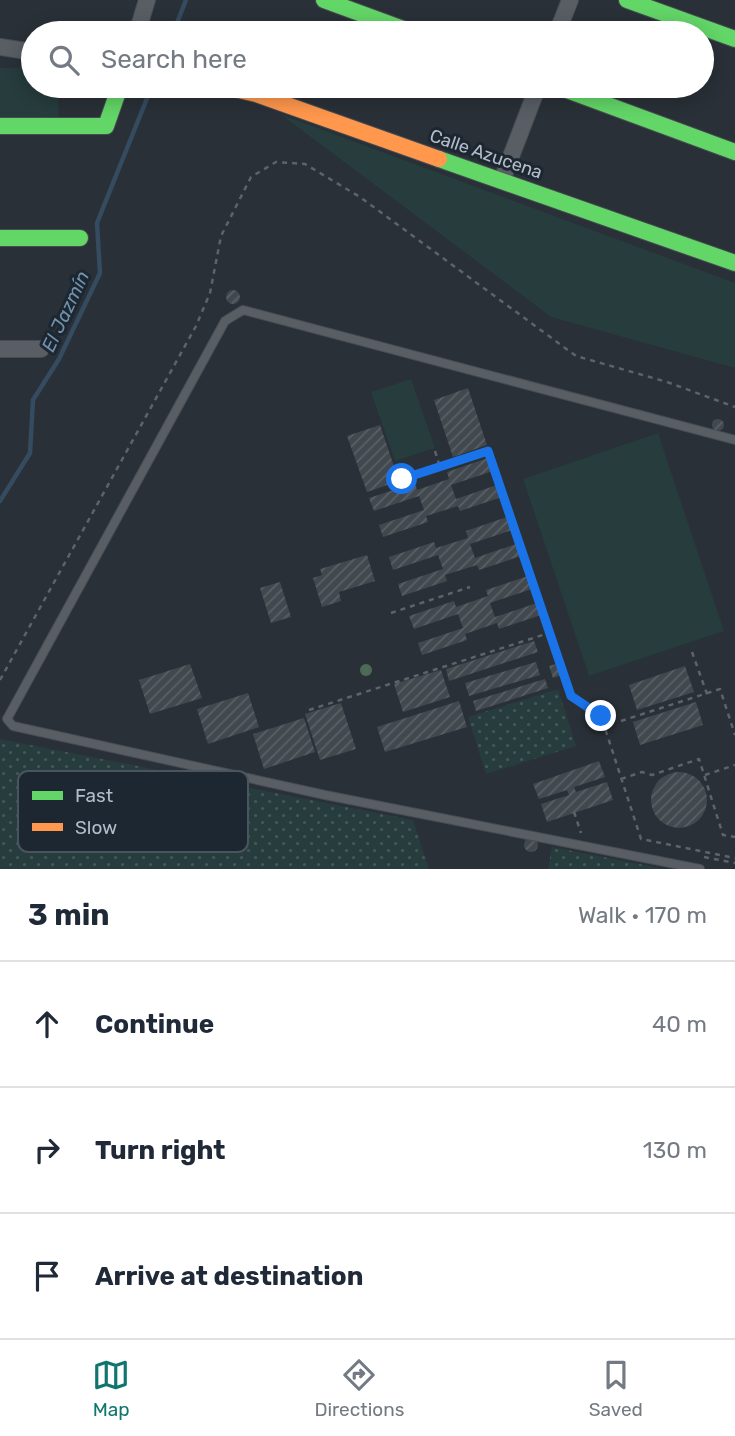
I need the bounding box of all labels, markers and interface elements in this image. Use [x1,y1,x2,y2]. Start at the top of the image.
search box [21,21,714,98]
icon: search [45,41,83,79]
text: Search here [101,44,247,75]
street label: Calle Azucena [427,124,545,184]
water label: El Jazmín [37,267,94,355]
route start [386,463,417,494]
route end [585,700,616,731]
legend [18,771,248,852]
text: Fast [75,784,114,807]
text: Slow [75,816,117,839]
text: 3 min [28,897,110,933]
text: Walk · 170 m [578,901,707,929]
icon: ahead [28,1005,66,1043]
text: Continue [95,1009,214,1040]
text: 40 m [652,1010,707,1038]
icon: right [28,1131,66,1169]
text: Turn right [95,1135,225,1166]
text: 130 m [643,1136,707,1164]
icon: arrive [28,1257,66,1295]
text: Arrive at destination [95,1261,363,1292]
tab: Map [92,1356,130,1421]
tab: Directions [314,1356,404,1421]
tab: Saved [589,1356,643,1421]

